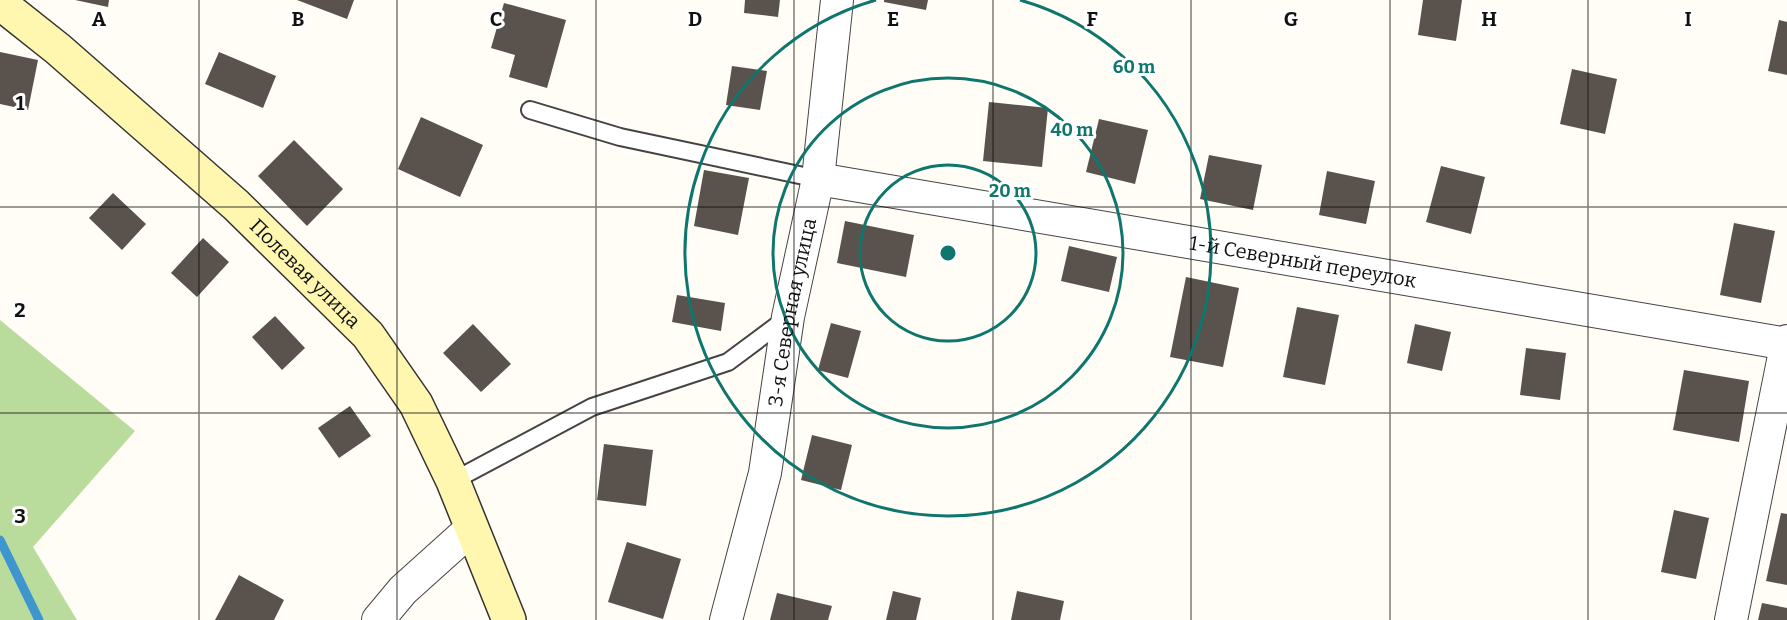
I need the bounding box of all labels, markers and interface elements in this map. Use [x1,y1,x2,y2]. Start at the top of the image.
text: A [92,7,107,31]
text: B [292,7,305,31]
text: C [490,7,502,31]
text: D [688,7,702,31]
text: E [887,7,899,31]
text: F [1086,7,1098,31]
text: G [1284,7,1298,31]
text: H [1481,7,1497,31]
text: I [1684,7,1692,31]
text: 60 m [1113,56,1155,78]
text: 1 [16,91,25,115]
text: 40 m [1051,119,1093,141]
text: 20 m [989,180,1031,202]
street label: Полевая улица [245,214,366,333]
street label: 3-я Северная улица [763,216,821,408]
street label: 1-й Северный переулок [1188,230,1419,293]
centre of rings [938,243,958,263]
text: 2 [14,298,26,322]
text: 3 [14,504,26,528]

